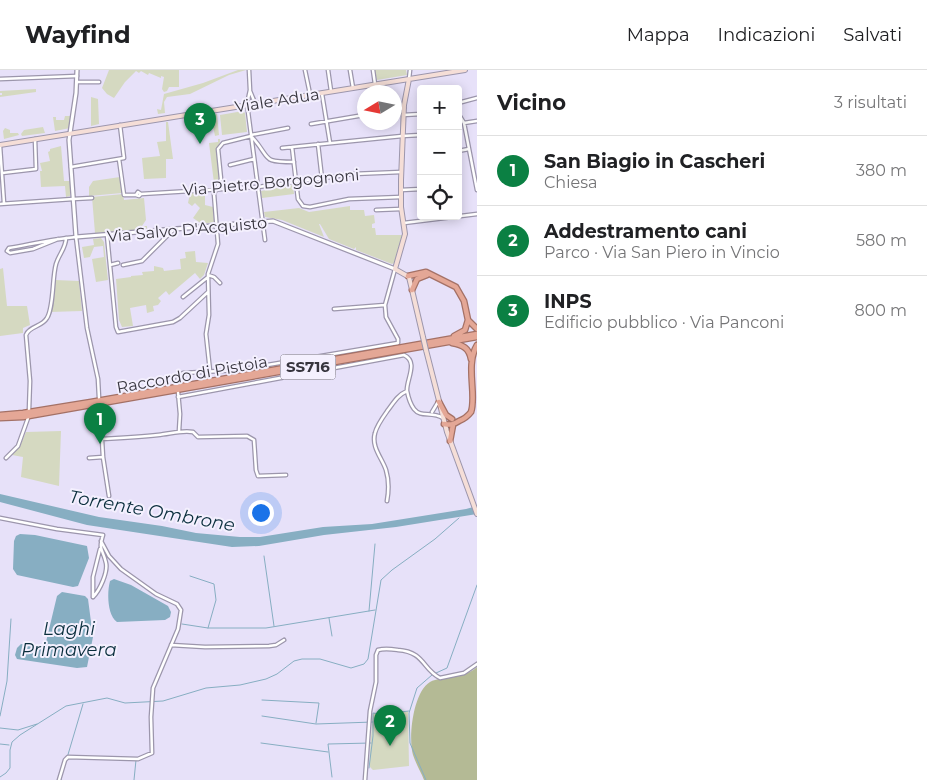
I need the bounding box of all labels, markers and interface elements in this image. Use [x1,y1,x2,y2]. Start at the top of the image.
text: Wayfind [25,20,131,49]
text: Mappa [627,24,690,46]
text: Indicazioni [718,24,815,46]
text: Salvati [843,24,902,46]
street label: Viale Adua [233,84,321,117]
north arrow [357,85,402,130]
map controls [417,85,462,220]
button: + [417,85,462,130]
text: Vicino [497,90,566,115]
text: 3 risultati [834,93,907,112]
pin: 3 [184,103,216,144]
button: − [417,130,462,175]
text: San Biagio in Cascheri [544,150,765,173]
text: 1 [510,161,516,180]
text: 380 m [856,161,907,180]
street label: Via Pietro Borgognoni [182,165,360,200]
text: Chiesa [544,173,597,192]
button: locate [417,175,462,220]
street label: Via Salvo D'Acquisto [106,213,268,246]
text: Addestramento cani [544,220,747,243]
text: 2 [508,231,518,250]
text: 580 m [856,231,907,250]
text: Parco · Via San Piero in Vincio [544,243,780,262]
text: INPS [544,290,592,313]
text: 3 [508,301,518,320]
text: 800 m [854,301,907,320]
text: Edificio pubblico · Via Panconi [544,313,784,332]
street label: Raccordo di Pistoia [115,352,269,397]
road number: SS716 [280,354,336,380]
pin: 1 [84,403,116,444]
water label: Torrente Ombrone [67,486,237,536]
your location [248,500,274,526]
water label: Laghi Primavera [21,618,117,661]
pin: 2 [374,705,406,746]

